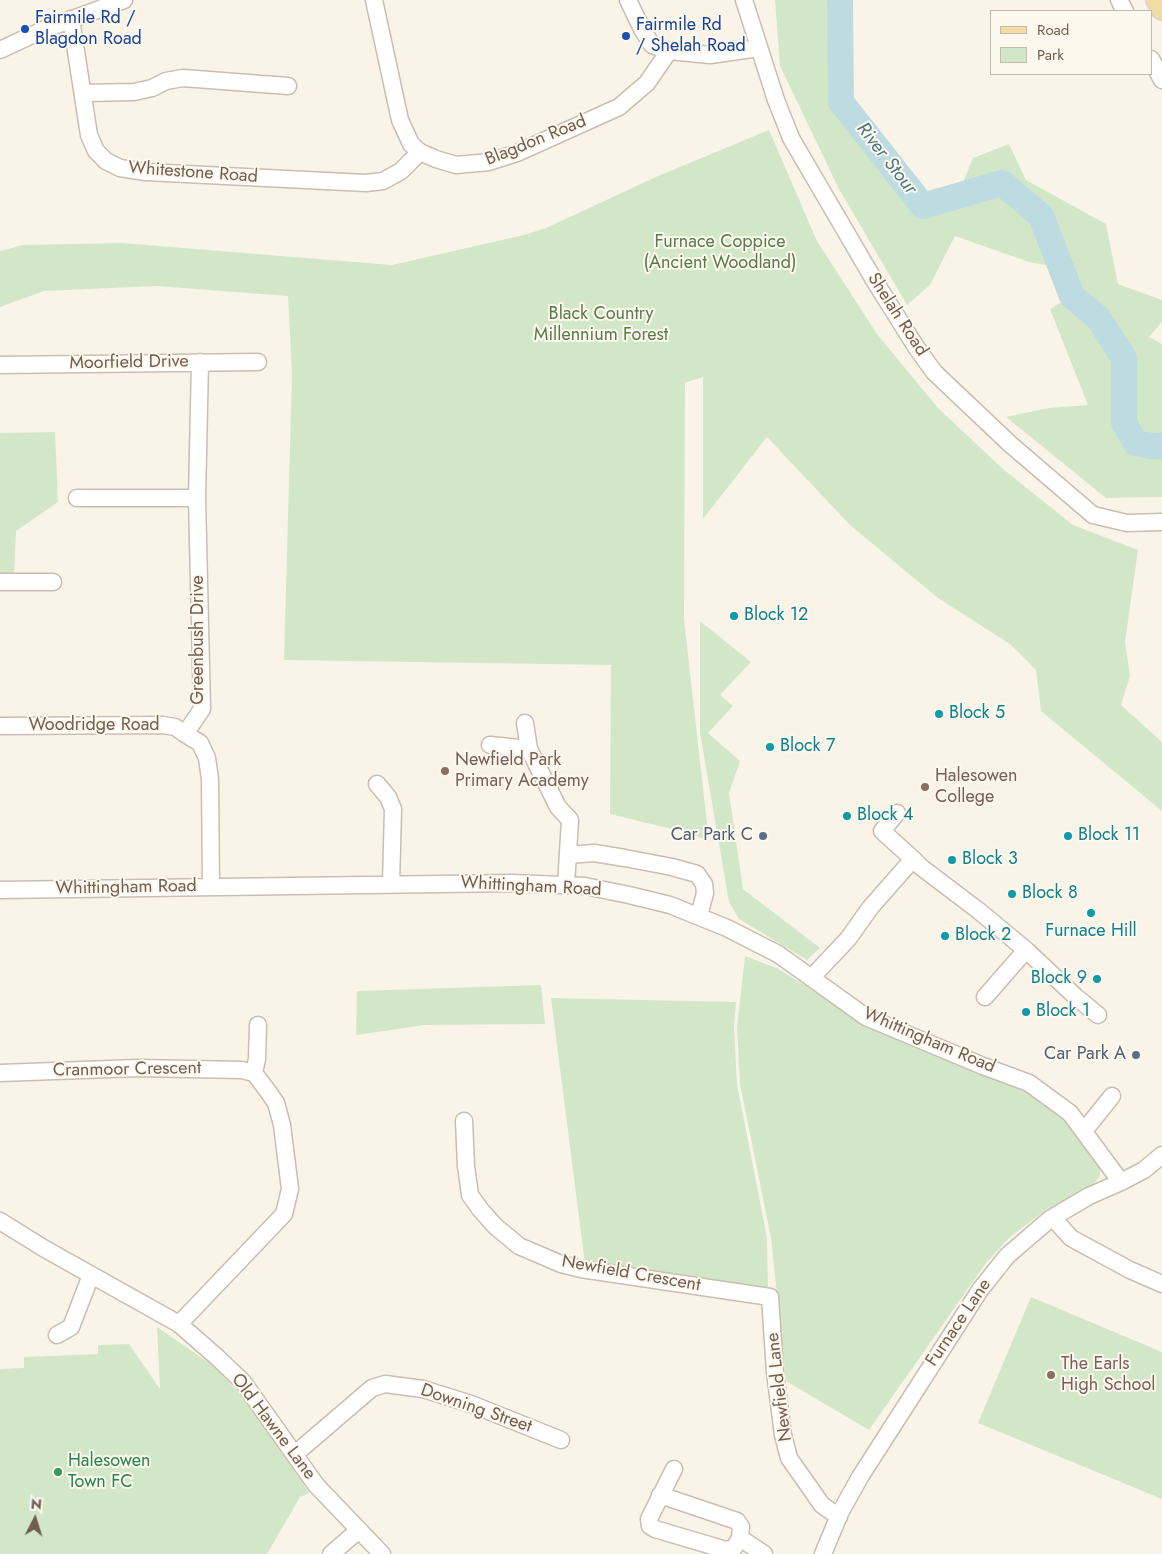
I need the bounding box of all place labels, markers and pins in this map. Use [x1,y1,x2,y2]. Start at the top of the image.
place label: Fairmile Rd / Blagdon Road [35,8,142,50]
place label: Fairmile Rd / Shelah Road [636,15,746,58]
marker: Fairmile Rd / Blagdon Road [19,23,31,35]
marker: Fairmile Rd / Shelah Road [620,30,632,42]
place label: Block 12 [744,605,808,627]
marker: Block 12 [728,610,740,622]
place label: Block 5 [949,703,1005,725]
marker: Block 5 [933,708,945,720]
place label: Block 7 [780,736,835,758]
marker: Block 7 [764,741,776,753]
place label: Newfield Park Primary Academy [455,750,589,792]
marker: Newfield Park Primary Academy [439,765,451,777]
place label: Halesowen College [935,766,1017,809]
marker: Halesowen College [919,781,931,793]
place label: Block 4 [857,805,913,827]
marker: Block 4 [841,810,853,822]
place label: Car Park C [671,825,753,847]
place label: Block 11 [1078,825,1140,847]
marker: Car Park C [757,830,769,842]
marker: Block 11 [1062,830,1074,842]
place label: Block 3 [962,849,1018,871]
marker: Block 3 [946,854,958,866]
place label: Block 8 [1022,883,1078,905]
marker: Block 8 [1006,888,1018,900]
marker: Furnace Hill [1085,907,1097,919]
place label: Furnace Hill [1045,921,1137,943]
place label: Block 2 [955,925,1011,947]
marker: Block 2 [939,930,951,942]
place label: Block 9 [1031,968,1087,990]
marker: Block 9 [1091,973,1103,985]
place label: Block 1 [1036,1001,1090,1023]
marker: Block 1 [1020,1006,1032,1018]
place label: Car Park A [1044,1044,1126,1066]
marker: Car Park A [1130,1049,1142,1061]
place label: The Earls High School [1061,1354,1155,1396]
marker: The Earls High School [1045,1369,1057,1381]
place label: Halesowen Town FC [68,1451,150,1494]
marker: Halesowen Town FC [52,1466,64,1478]

